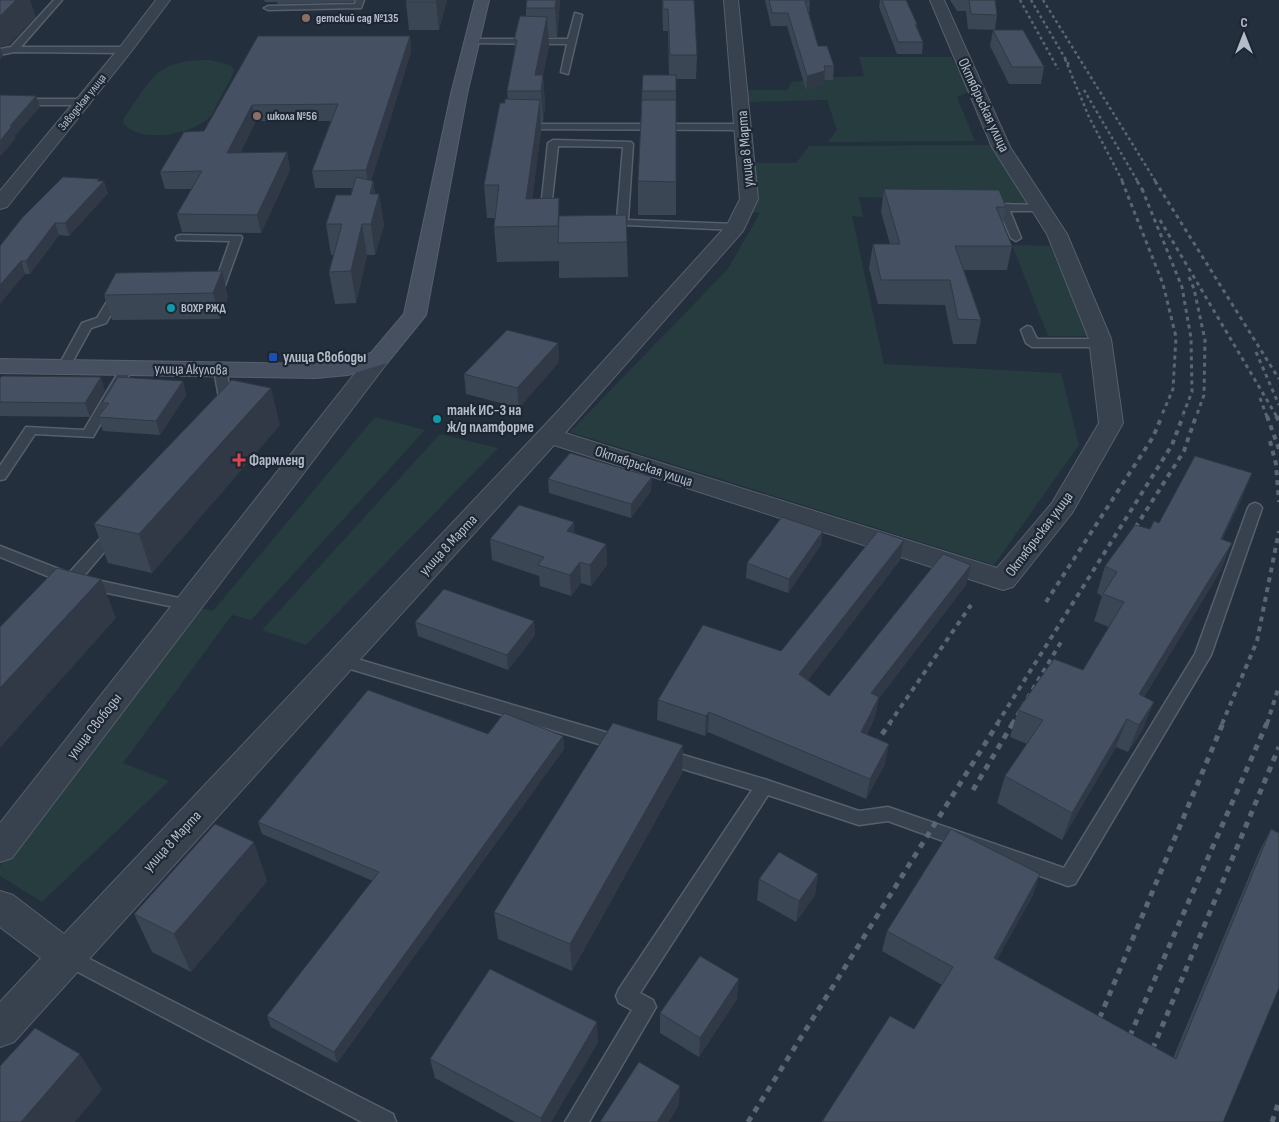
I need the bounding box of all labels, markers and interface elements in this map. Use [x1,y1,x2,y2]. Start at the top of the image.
north arrow [1219,10,1269,60]
place label: детский сад №135 [316,11,399,26]
marker: детский сад №135 [300,12,312,24]
text: С [1240,14,1248,31]
street label: Октябрьская улица [953,55,1014,155]
street label: Заводская улица [55,71,110,134]
place label: школа №56 [267,109,317,124]
marker: школа №56 [251,110,263,122]
street label: улица 8 Марта [733,110,758,188]
place label: ВОХР РЖД [181,301,227,316]
marker: ВОХР РЖД [165,302,177,314]
place label: улица Свободы [283,348,366,367]
marker: улица Свободы [267,351,279,363]
street label: улица Акулова [154,359,228,380]
place label: танк ИС-3 на ж/д платформе [447,401,534,437]
marker: танк ИС-3 на ж/д платформе [431,413,443,425]
street label: Октябрьская улица [593,442,695,491]
place label: Фармленд [249,451,305,470]
marker: Фармленд [233,454,245,466]
street label: Октябрьская улица [1001,488,1078,581]
street label: улица 8 Марта [415,511,482,580]
street label: улица Свободы [63,689,126,763]
street label: улица 8 Марта [139,807,206,876]

